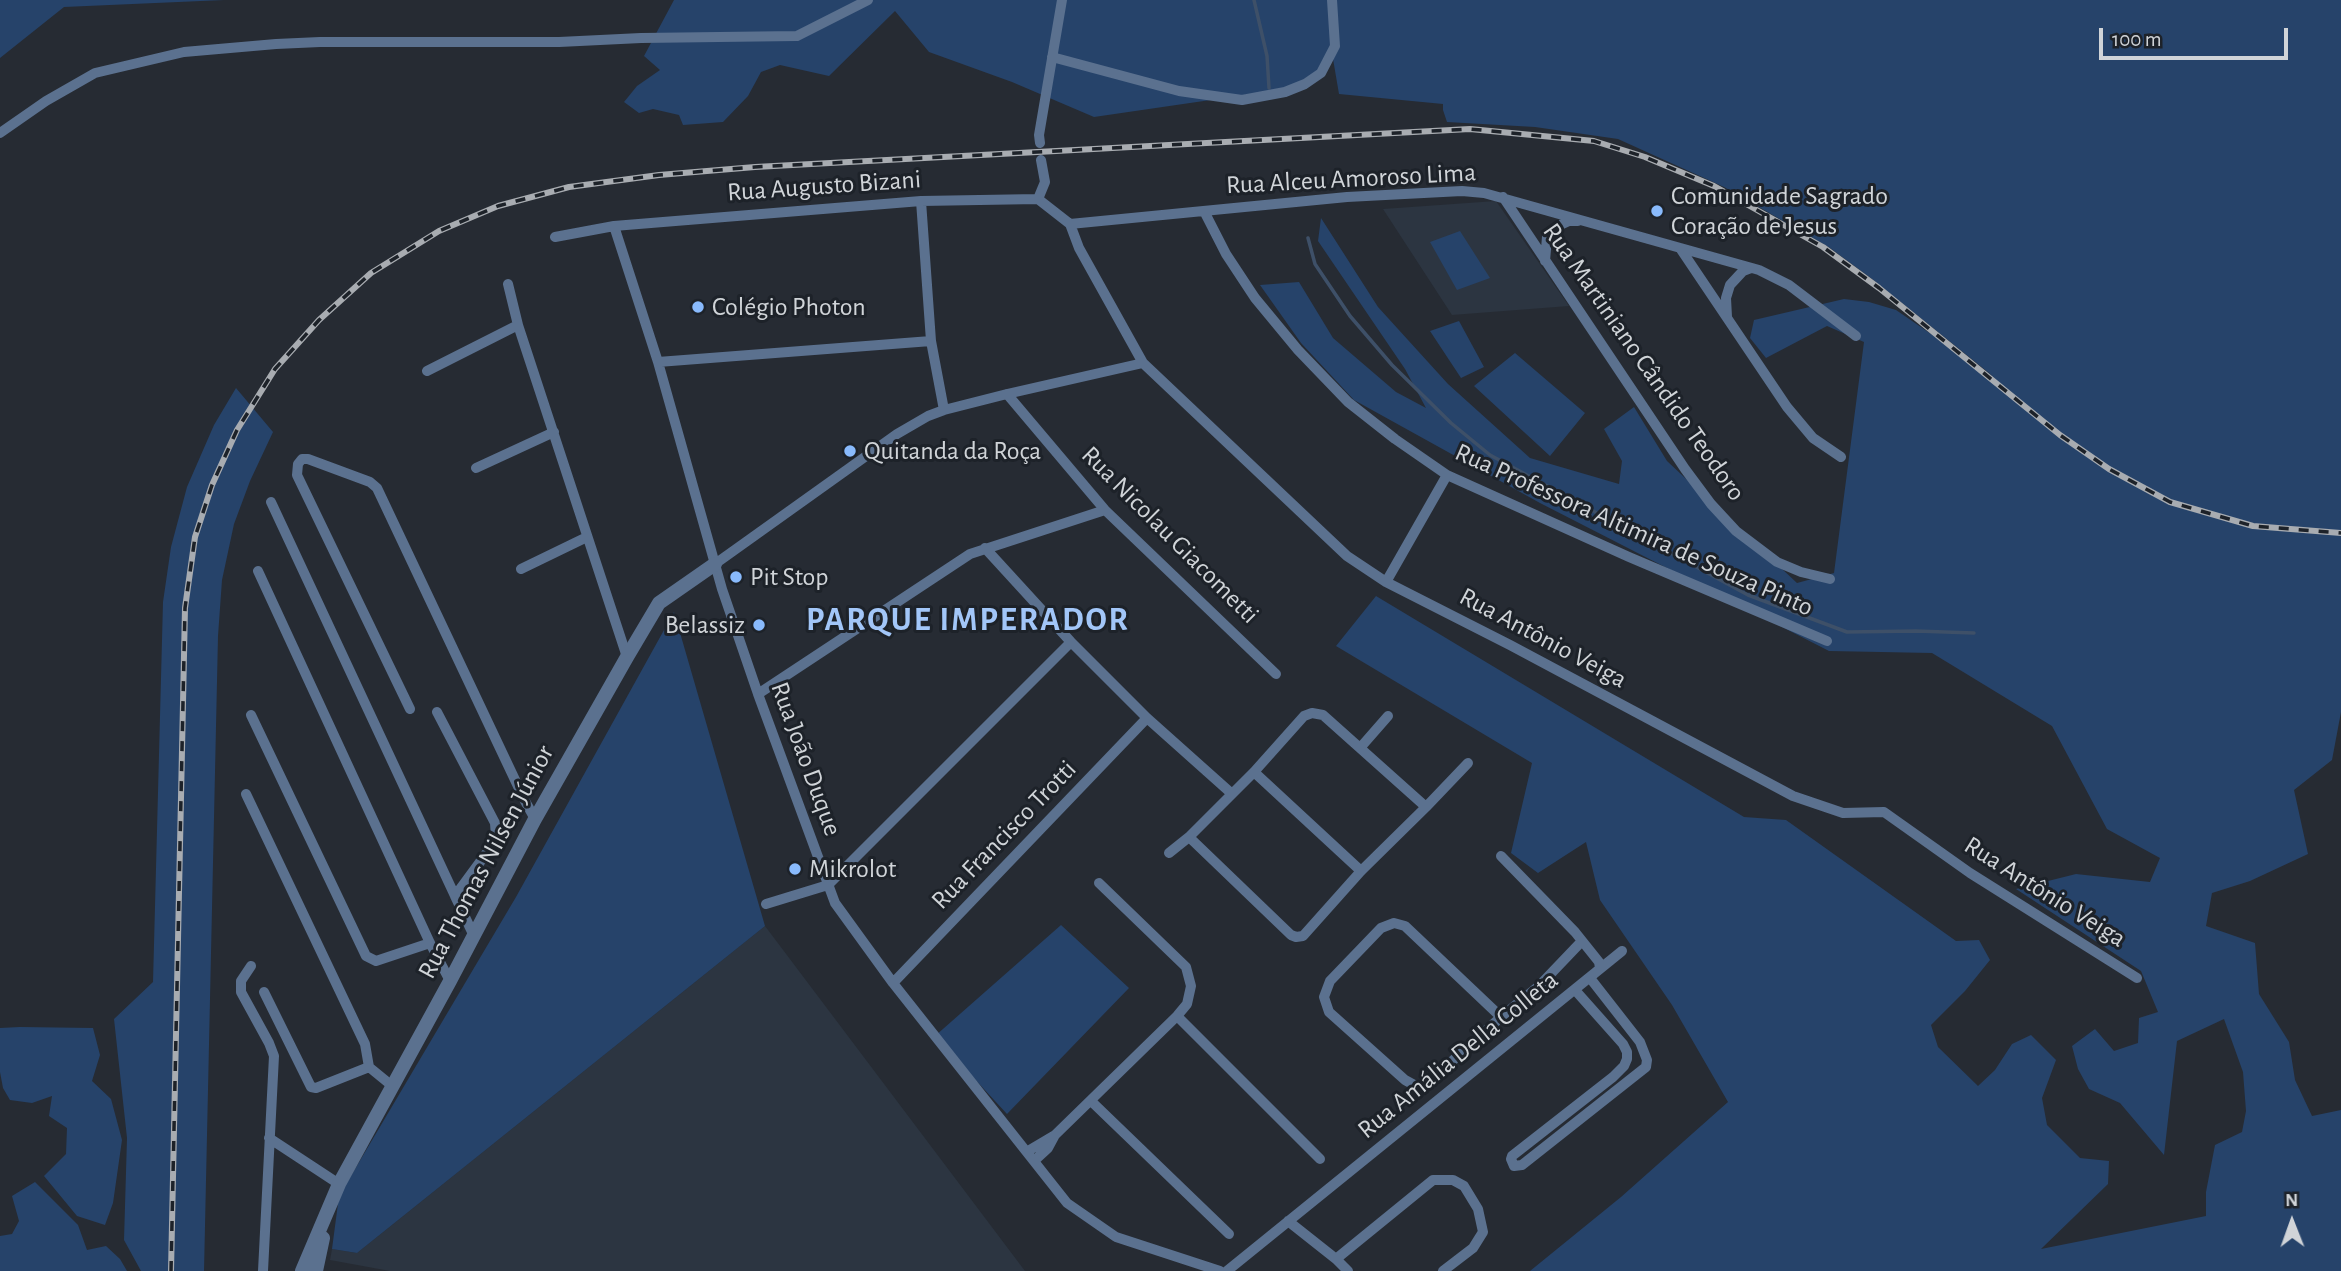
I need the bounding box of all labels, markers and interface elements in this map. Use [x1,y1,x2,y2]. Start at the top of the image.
scale bar [2103,14,2292,58]
text: 100 m [2112,29,2162,50]
street label: Rua Alceu Amoroso Lima [1225,157,1477,201]
street label: Rua Augusto Bizani [726,164,922,208]
place label: Comunidade Sagrado Coração de Jesus [1671,180,1888,242]
marker: Comunidade Sagrado Coração de Jesus [1649,203,1665,219]
street label: Rua Martiniano Cândido Teodoro [1536,217,1752,507]
place label: Colégio Photon [712,291,866,323]
marker: Colégio Photon [690,299,706,315]
place label: Quitanda da Roça [864,435,1041,467]
street label: Rua Professora Altimira de Souza Pinto [1450,437,1818,623]
street label: Rua Nicolau Giacometti [1075,440,1265,630]
marker: Quitanda da Roça [842,443,858,459]
place label: Pit Stop [750,561,829,593]
marker: Pit Stop [728,569,744,585]
street label: Rua Antônio Veiga [1454,581,1632,695]
district label: PARQUE IMPERADOR [808,600,1128,640]
place label: Belassiz [665,609,745,641]
marker: Belassiz [751,617,767,633]
street label: Rua João Duque [764,678,848,840]
street label: Rua Thomas Nilsen Júnior [411,740,561,984]
street label: Rua Francisco Trotti [925,754,1083,916]
street label: Rua Antônio Veiga [1958,830,2132,954]
place label: Mikrolot [809,853,896,885]
marker: Mikrolot [787,861,803,877]
street label: Rua Amália Della Colleta [1351,965,1565,1145]
north arrow [2257,1187,2327,1257]
text: N [2285,1191,2298,1210]

